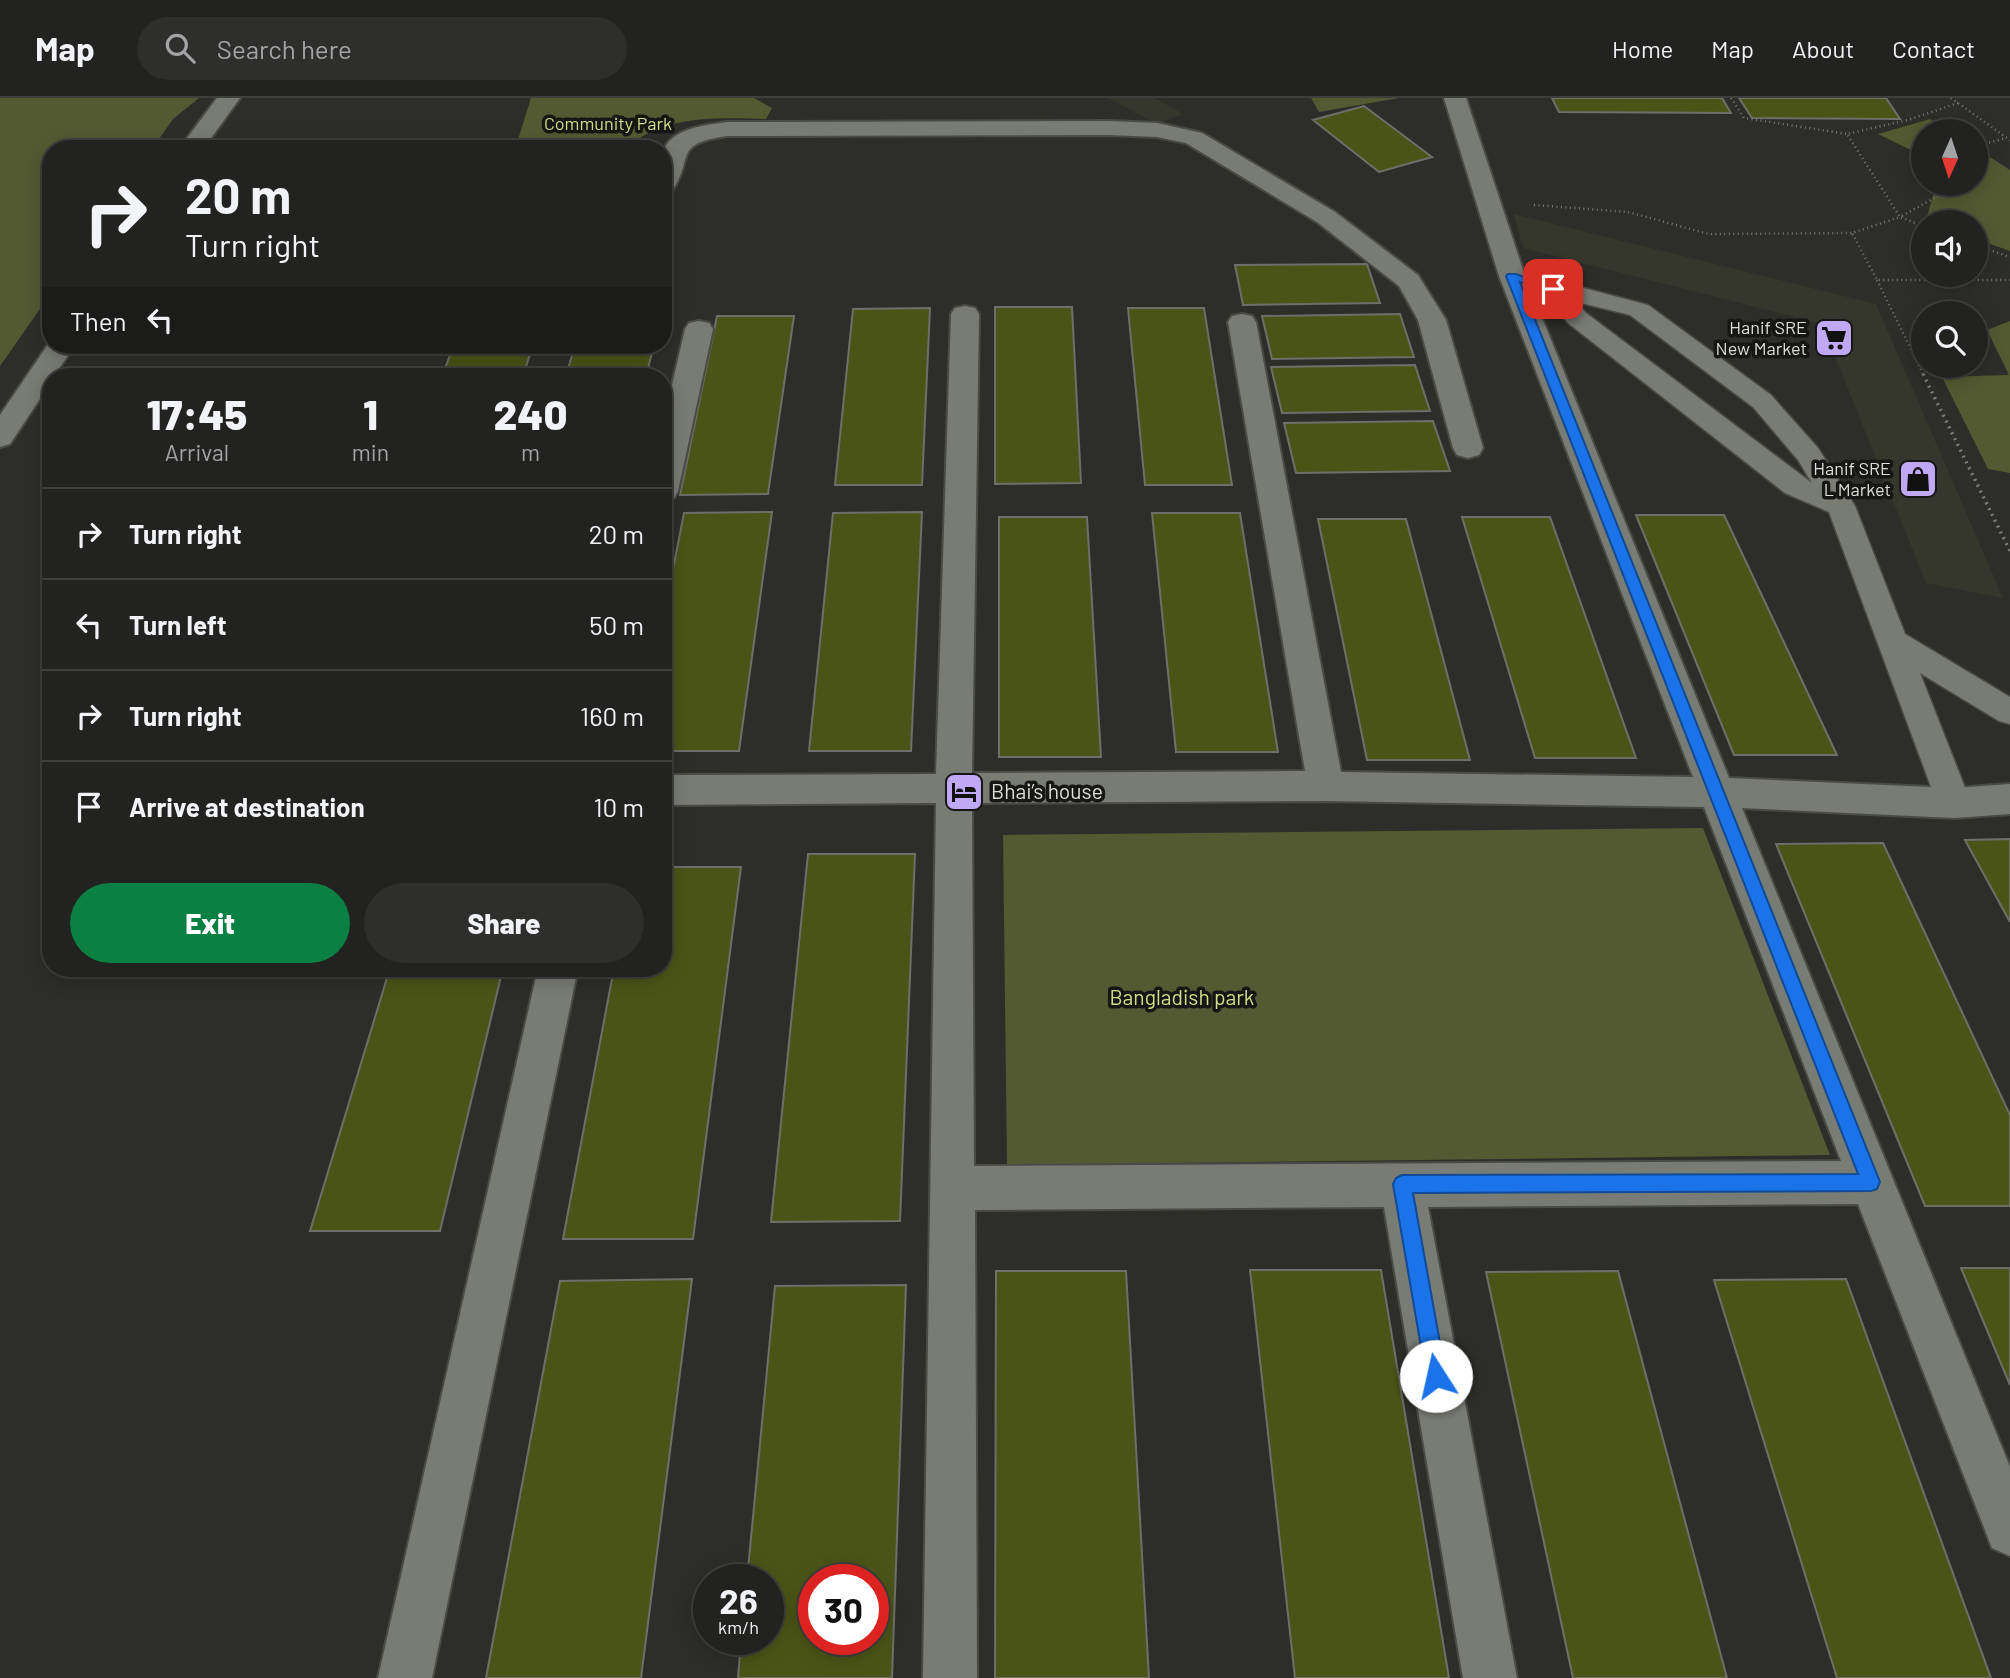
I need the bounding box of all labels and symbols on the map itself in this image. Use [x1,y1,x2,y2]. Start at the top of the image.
park label: Community Park [544,112,672,134]
north arrow [1911,119,1988,196]
pin [1523,259,1583,319]
place label: Hanif SRE New Market [1716,316,1807,359]
supermarket icon: Hanif SRE New Market [1813,317,1855,359]
place label: Hanif SRE L Market [1813,457,1891,500]
shop icon: Hanif SRE L Market [1897,458,1939,500]
hotel icon: Bhai’s house [943,771,985,813]
place label: Bhai’s house [991,778,1103,803]
park label: Bangladish park [1110,984,1254,1009]
position arrow [1399,1339,1473,1413]
speed limit sign: 30 [798,1564,889,1655]

